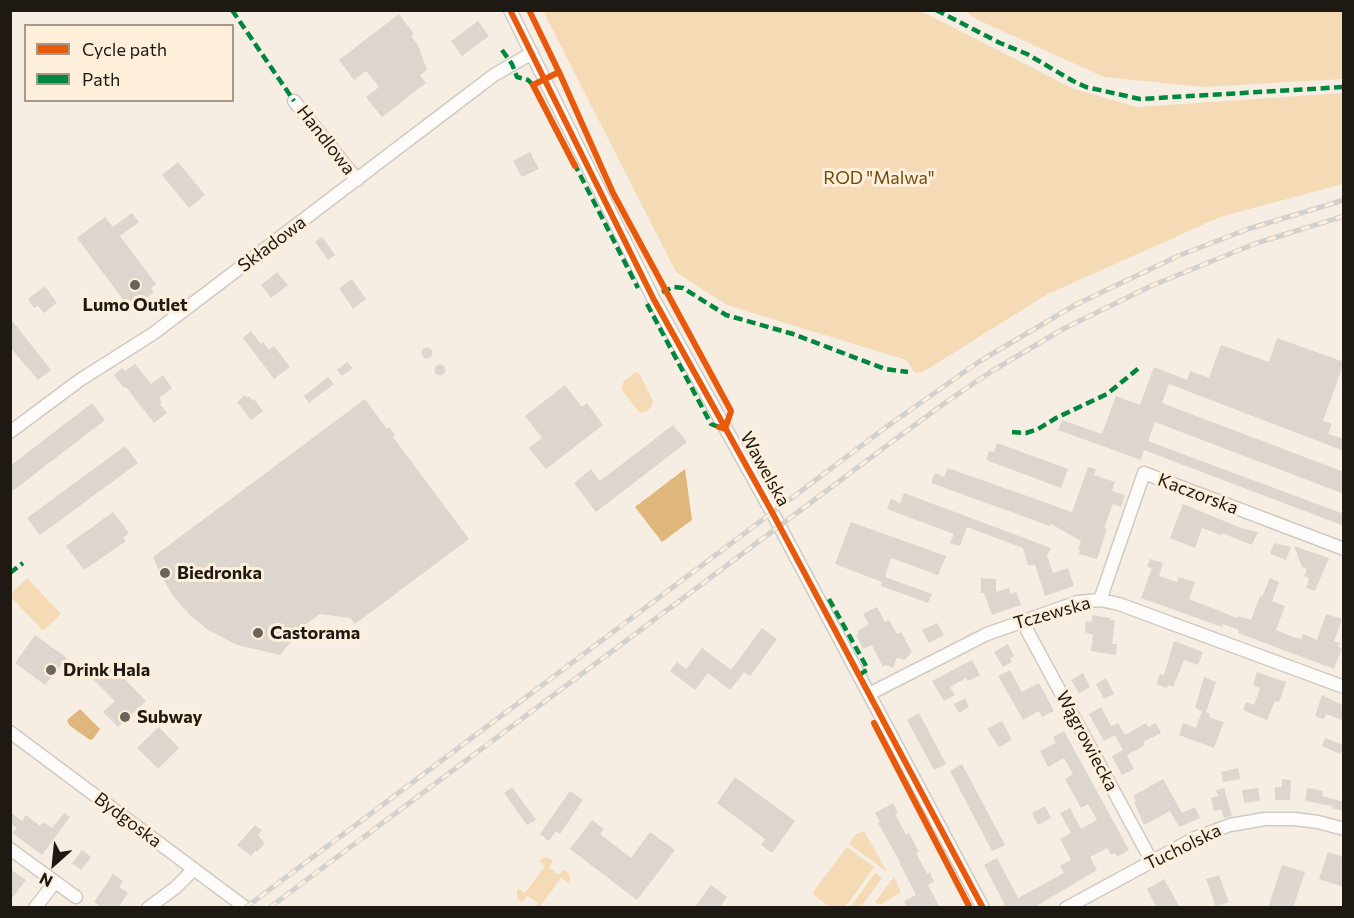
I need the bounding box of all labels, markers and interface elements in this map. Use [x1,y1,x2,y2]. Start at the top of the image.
legend [24,24,234,102]
text: Cycle path [82,38,167,60]
text: Path [82,68,120,90]
street label: Handlowa [292,101,360,179]
park label: ROD "Malwa" [823,167,935,189]
street label: Składowa [234,211,310,277]
marker: Lumo Outlet [128,278,142,292]
place label: Lumo Outlet [82,294,188,316]
street label: Wawelska [736,428,794,510]
street label: Kaczorska [1155,469,1241,519]
place label: Biedronka [177,562,262,584]
marker: Biedronka [158,566,172,580]
street label: Tczewska [1011,592,1093,634]
place label: Castorama [270,622,360,644]
marker: Castorama [251,626,265,640]
place label: Drink Hala [63,659,150,681]
marker: Drink Hala [44,663,58,677]
street label: Wągrowiecka [1052,687,1122,795]
place label: Subway [137,706,202,728]
marker: Subway [118,710,132,724]
street label: Bydgoska [90,788,166,852]
street label: Tucholska [1141,819,1225,875]
north arrow [24,834,84,894]
text: N [36,869,55,892]

